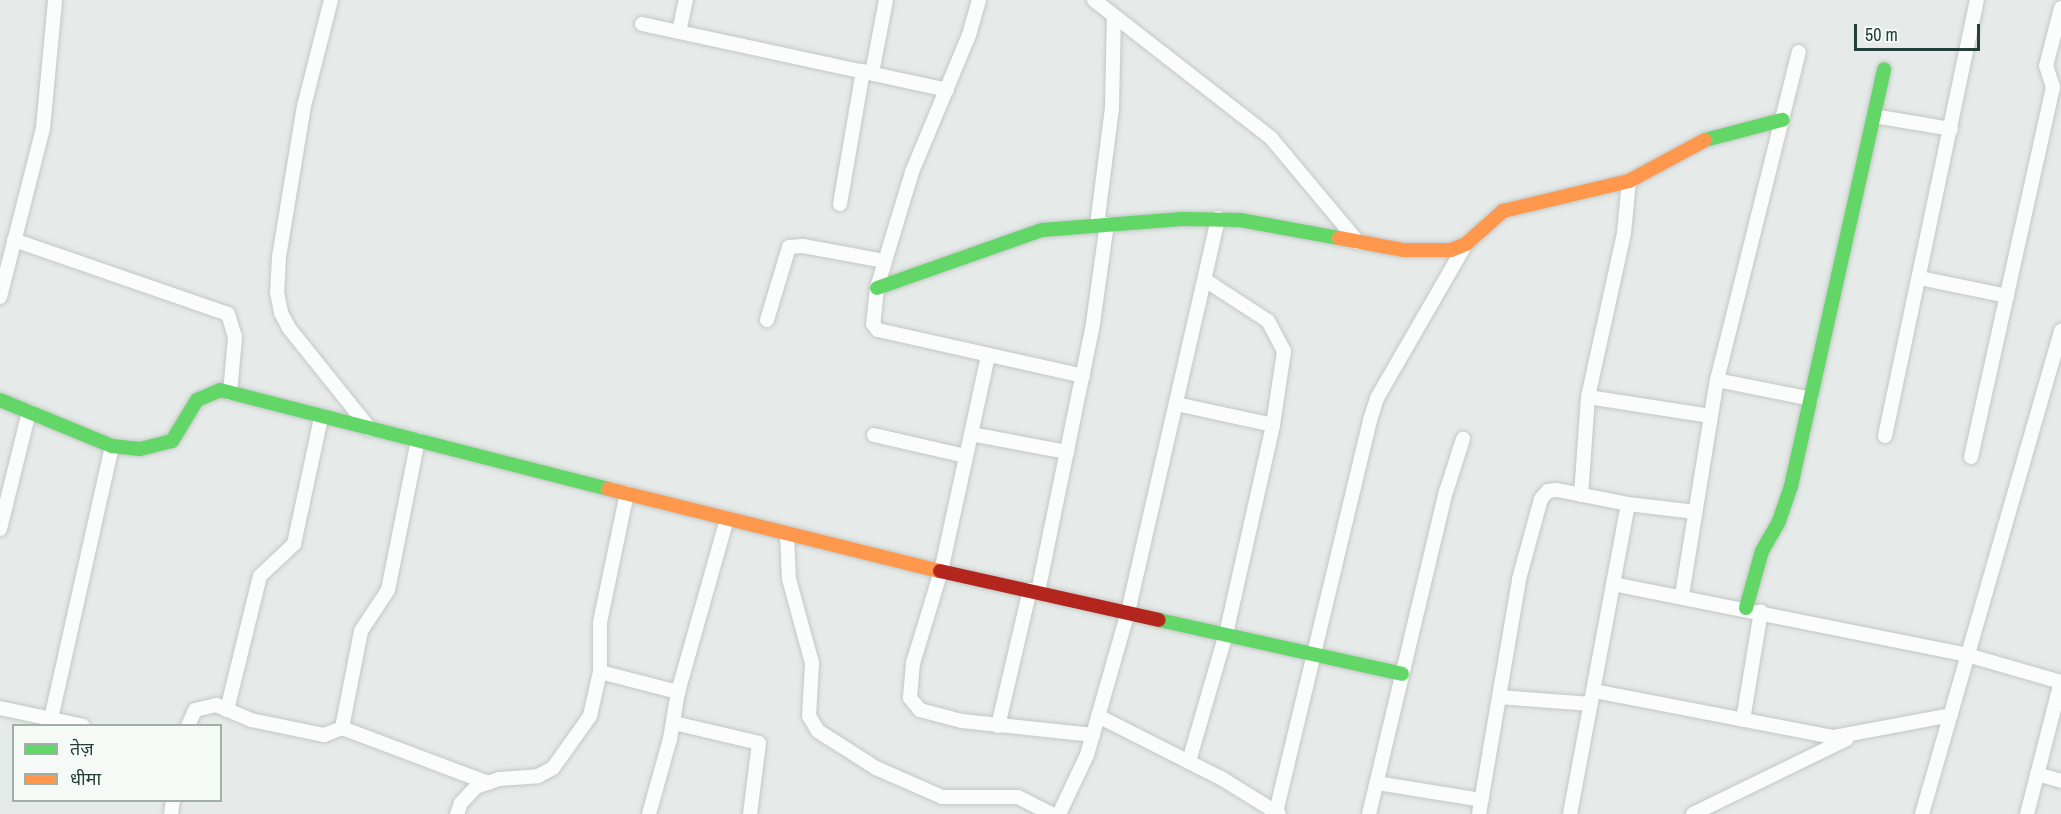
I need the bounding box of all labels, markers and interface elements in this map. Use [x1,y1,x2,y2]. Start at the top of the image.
scale bar [1857,12,1983,50]
text: 50 m [1865,22,1898,47]
legend [12,724,222,802]
text: तेज़ [70,736,94,761]
text: धीमा [70,766,101,791]

